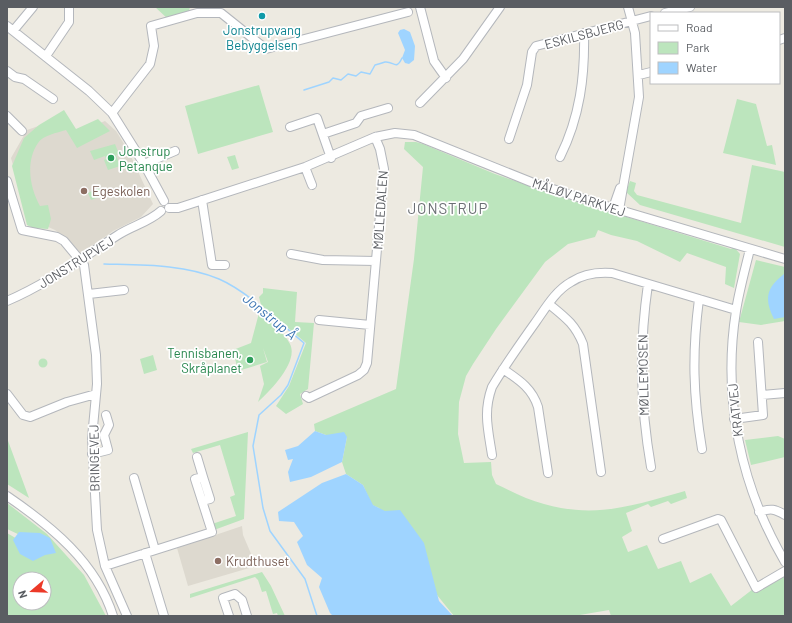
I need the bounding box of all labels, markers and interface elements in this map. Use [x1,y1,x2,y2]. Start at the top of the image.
marker: Jonstrupvang Bebyggelsen [257,11,267,21]
legend [650,12,780,84]
street label: ESKILSBJERG [543,16,625,52]
text: Road [686,20,713,34]
place label: Jonstrupvang Bebyggelsen [223,22,301,53]
text: Park [686,40,710,54]
text: Water [686,60,718,74]
place label: Jonstrup Petanque [119,143,173,174]
marker: Jonstrup Petanque [106,153,116,163]
street label: MØLLEDALEN [369,170,391,250]
street label: MÅLØV PARKVEJ [530,173,628,220]
place label: Egeskolen [92,183,150,199]
marker: Egeskolen [79,186,89,196]
district label: JONSTRUP [408,199,488,217]
street label: JONSTRUPVEJ [35,232,117,292]
water label: Jonstrup Å [239,289,301,343]
street label: MØLLEMOSEN [634,334,652,416]
place label: Tennisbanen, Skråplanet [167,345,242,376]
marker: Tennisbanen, Skråplanet [245,355,255,365]
street label: KRATVEJ [724,382,746,438]
street label: BRINGEVEJ [85,424,103,492]
place label: Krudthuset [226,553,289,569]
marker: Krudthuset [213,556,223,566]
north arrow [12,571,52,611]
text: N [15,589,29,600]

